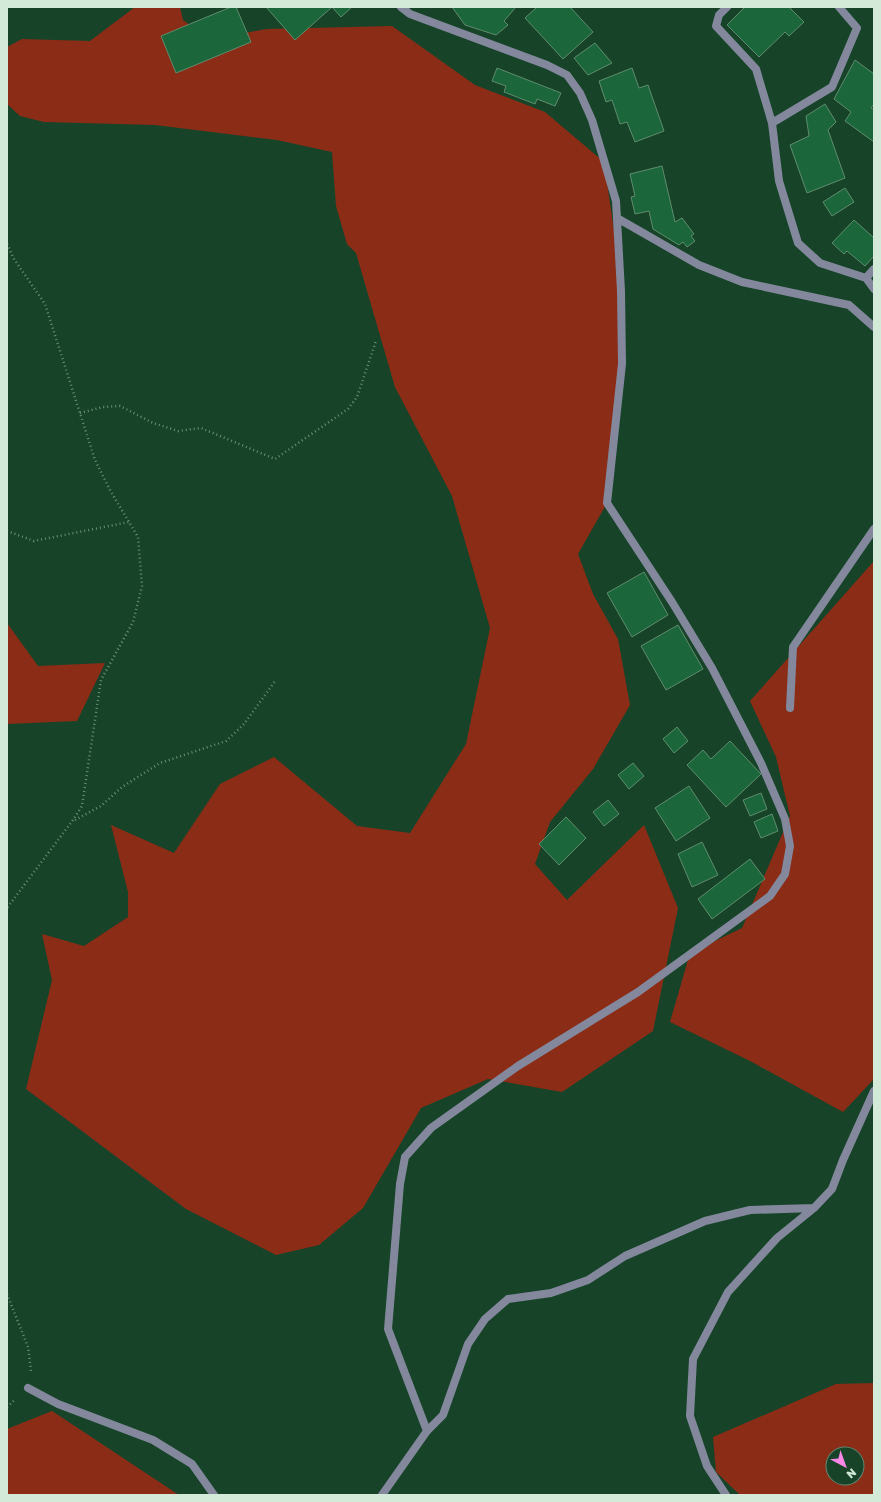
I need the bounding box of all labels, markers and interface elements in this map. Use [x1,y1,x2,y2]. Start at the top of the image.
north arrow [825,1446,865,1486]
text: N [844,1466,859,1482]

